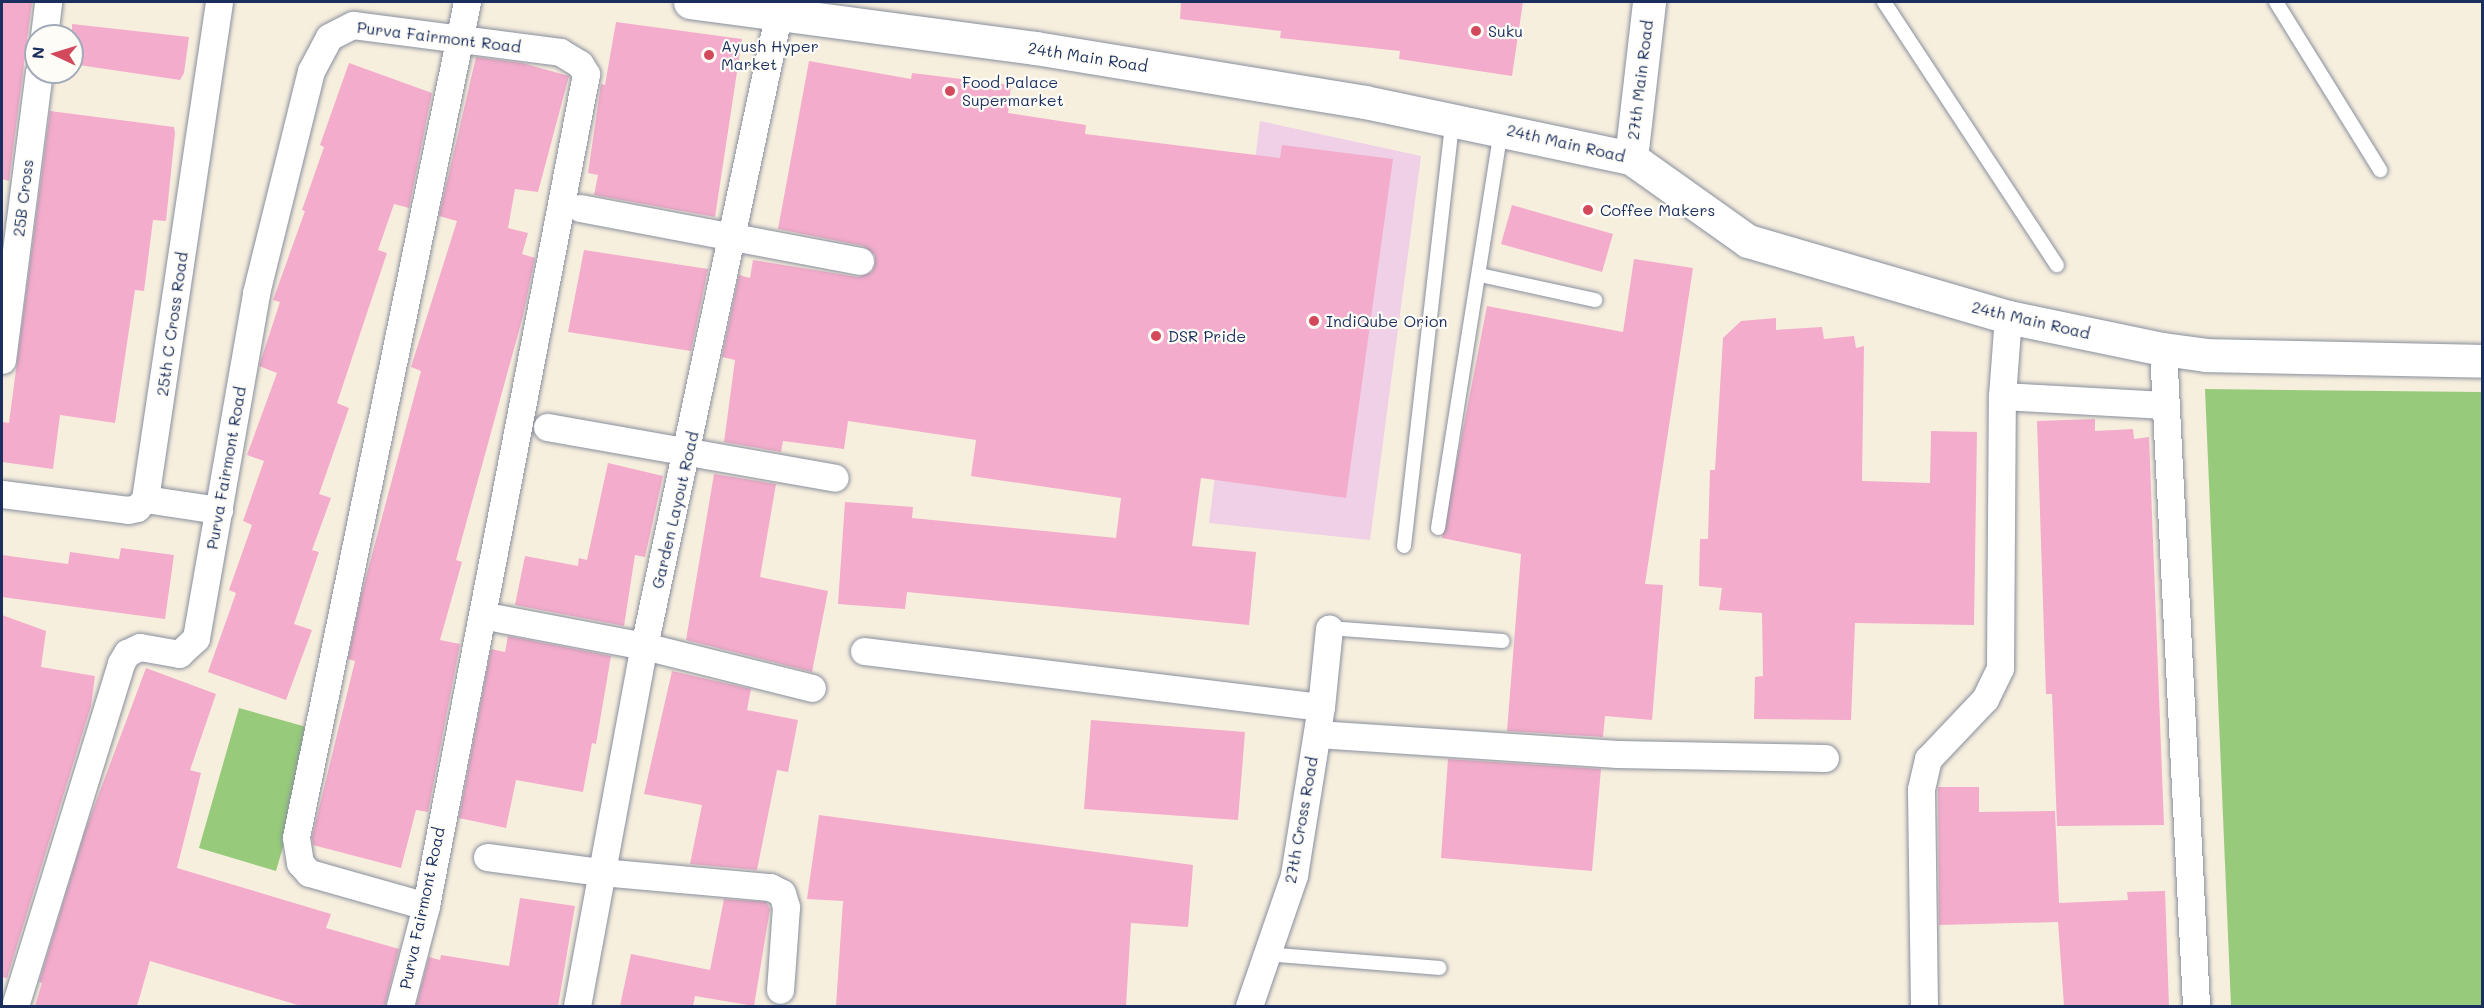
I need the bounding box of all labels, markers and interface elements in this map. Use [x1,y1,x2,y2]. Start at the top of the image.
street label: Purva Fairmont Road [356,17,522,57]
street label: 27th Main Road [1623,19,1657,141]
place label: Suku [1488,21,1523,41]
north arrow [24,24,84,84]
marker: Suku [1469,24,1483,38]
place label: Ayush Hyper Market [721,36,819,74]
street label: 24th Main Road [1027,38,1149,76]
text: N [27,46,48,60]
marker: Ayush Hyper Market [702,48,716,62]
place label: Food Palace Supermarket [962,72,1064,110]
marker: Food Palace Supermarket [943,84,957,98]
street label: 24th Main Road [1505,120,1627,166]
street label: 25B Cross [9,158,37,238]
place label: Coffee Makers [1600,200,1715,220]
marker: Coffee Makers [1581,203,1595,217]
street label: 25th C Cross Road [152,251,192,397]
street label: 24th Main Road [1970,297,2092,343]
place label: IndiQube Orion [1326,311,1447,331]
marker: IndiQube Orion [1307,314,1321,328]
place label: DSR Pride [1168,326,1246,346]
marker: DSR Pride [1149,329,1163,343]
street label: Purva Fairmont Road [202,385,250,551]
street label: Garden Layout Road [648,429,702,591]
street label: 27th Cross Road [1280,755,1322,885]
street label: Purva Fairmont Road [395,825,449,991]

